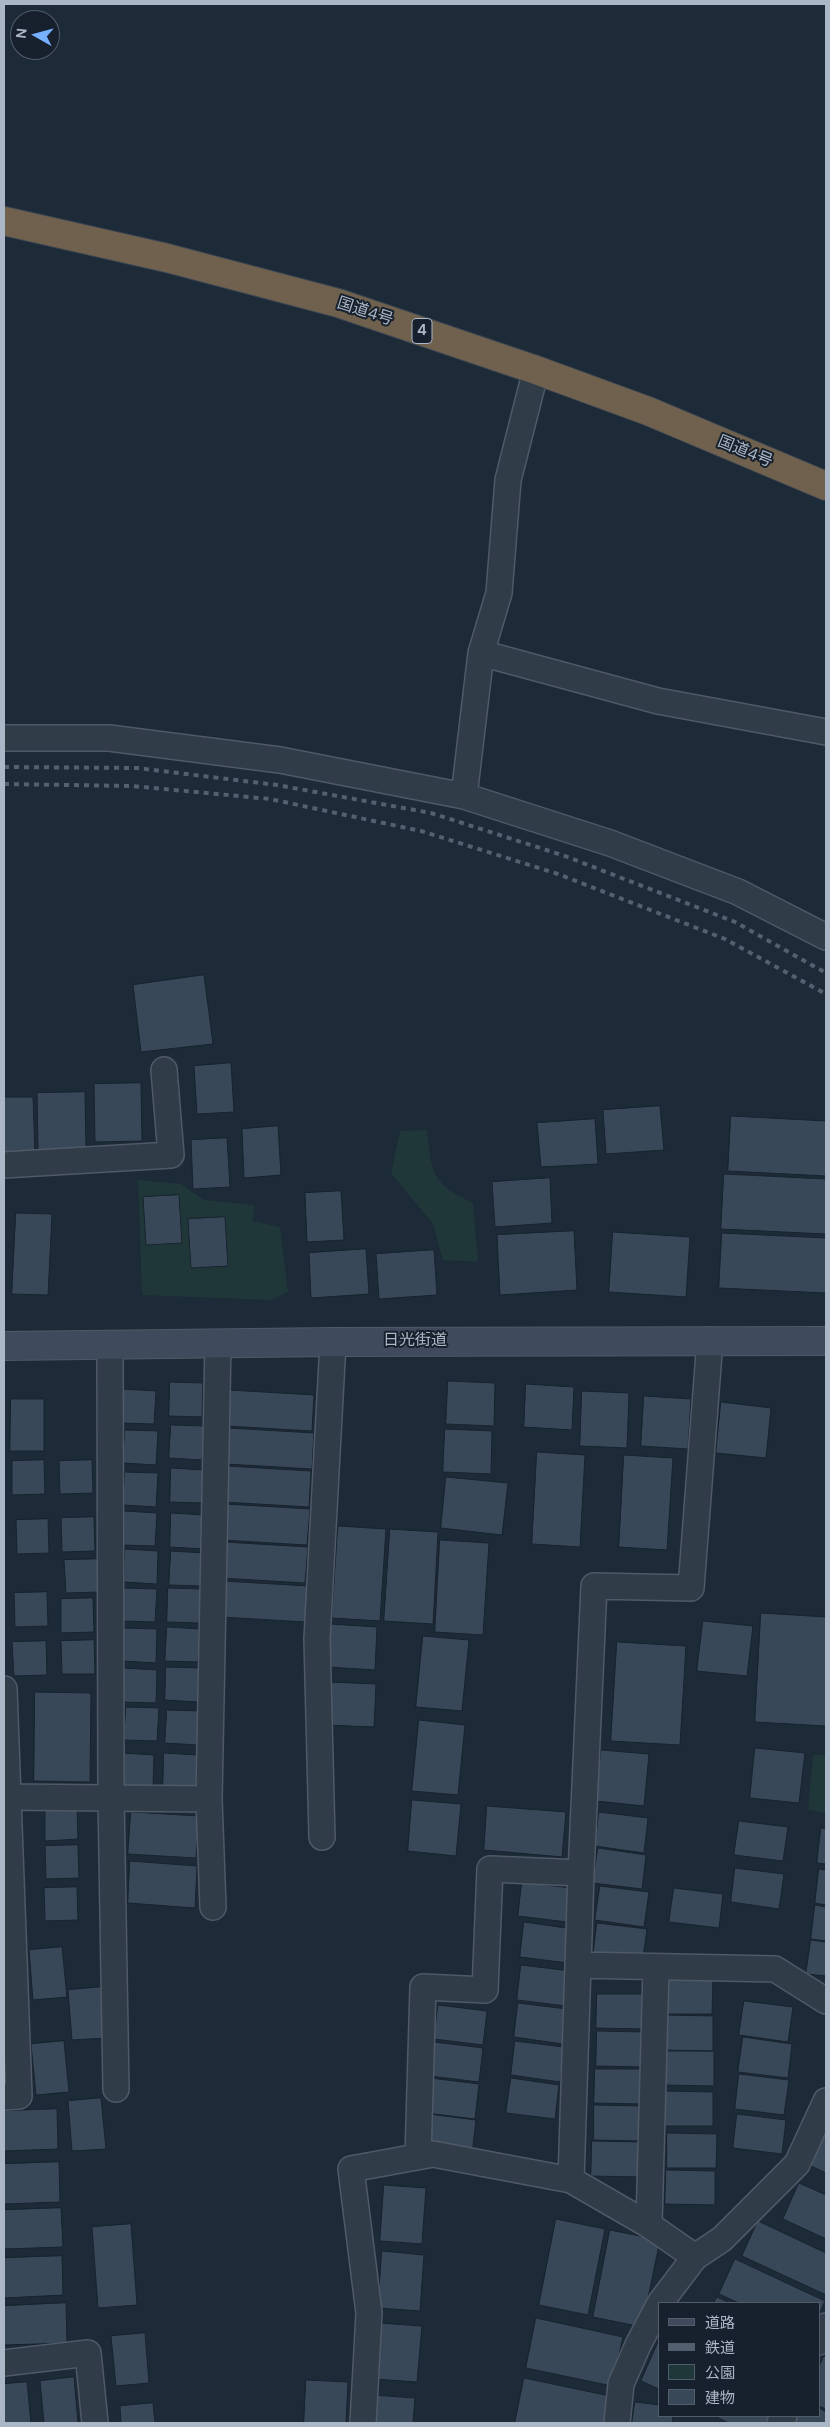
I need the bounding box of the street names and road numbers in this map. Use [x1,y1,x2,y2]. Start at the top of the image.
street label: 国道4号 [335,294,395,330]
road number: 4 [412,318,432,344]
street label: 国道4号 [715,432,775,472]
street label: 日光街道 [383,1331,447,1351]

